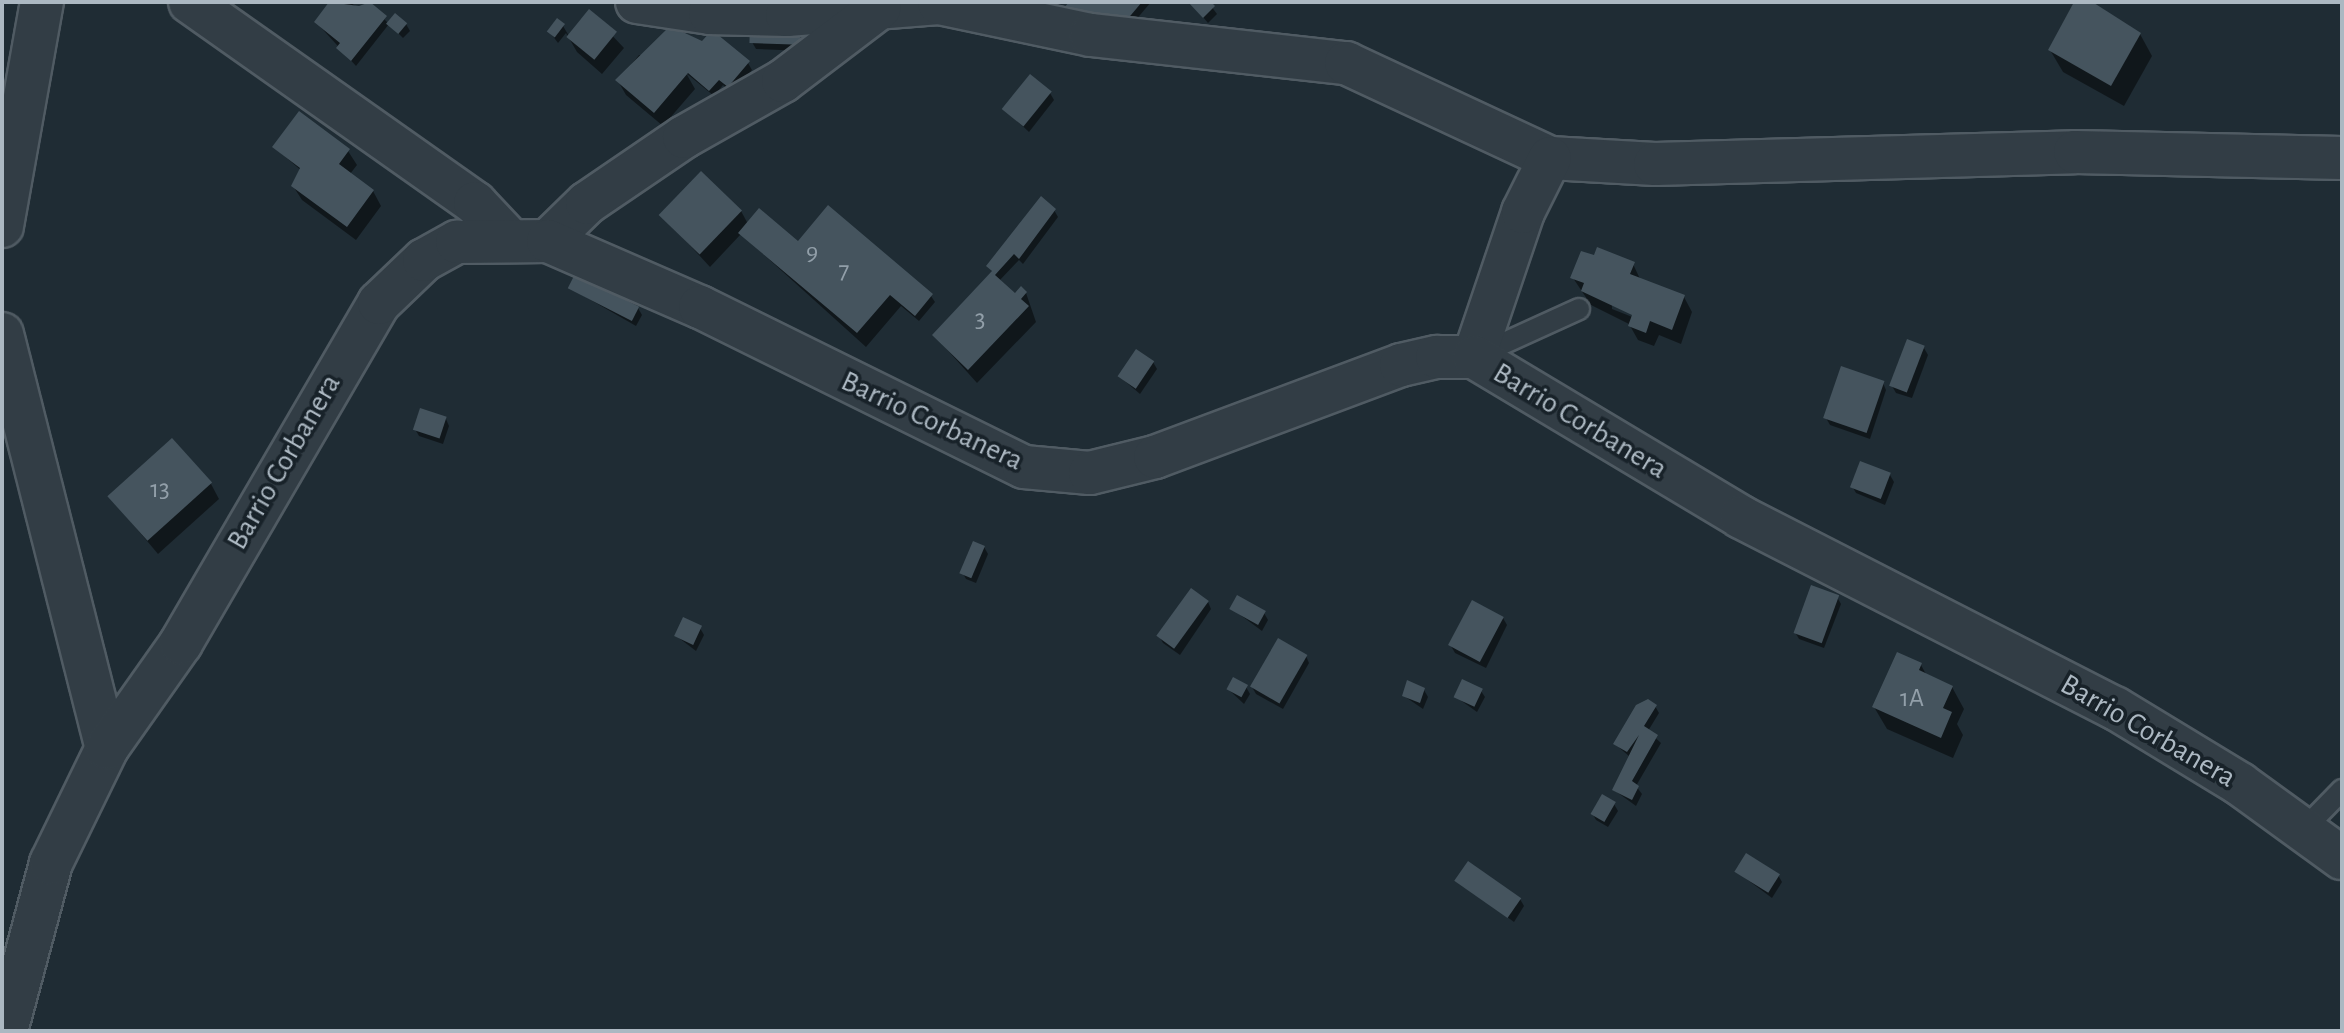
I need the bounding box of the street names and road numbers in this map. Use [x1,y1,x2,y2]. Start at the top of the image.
street label: Barrio Corbanera [1486,355,1674,487]
street label: Barrio Corbanera [835,363,1029,479]
street label: Barrio Corbanera [219,368,349,556]
street label: Barrio Corbanera [2054,666,2242,796]

